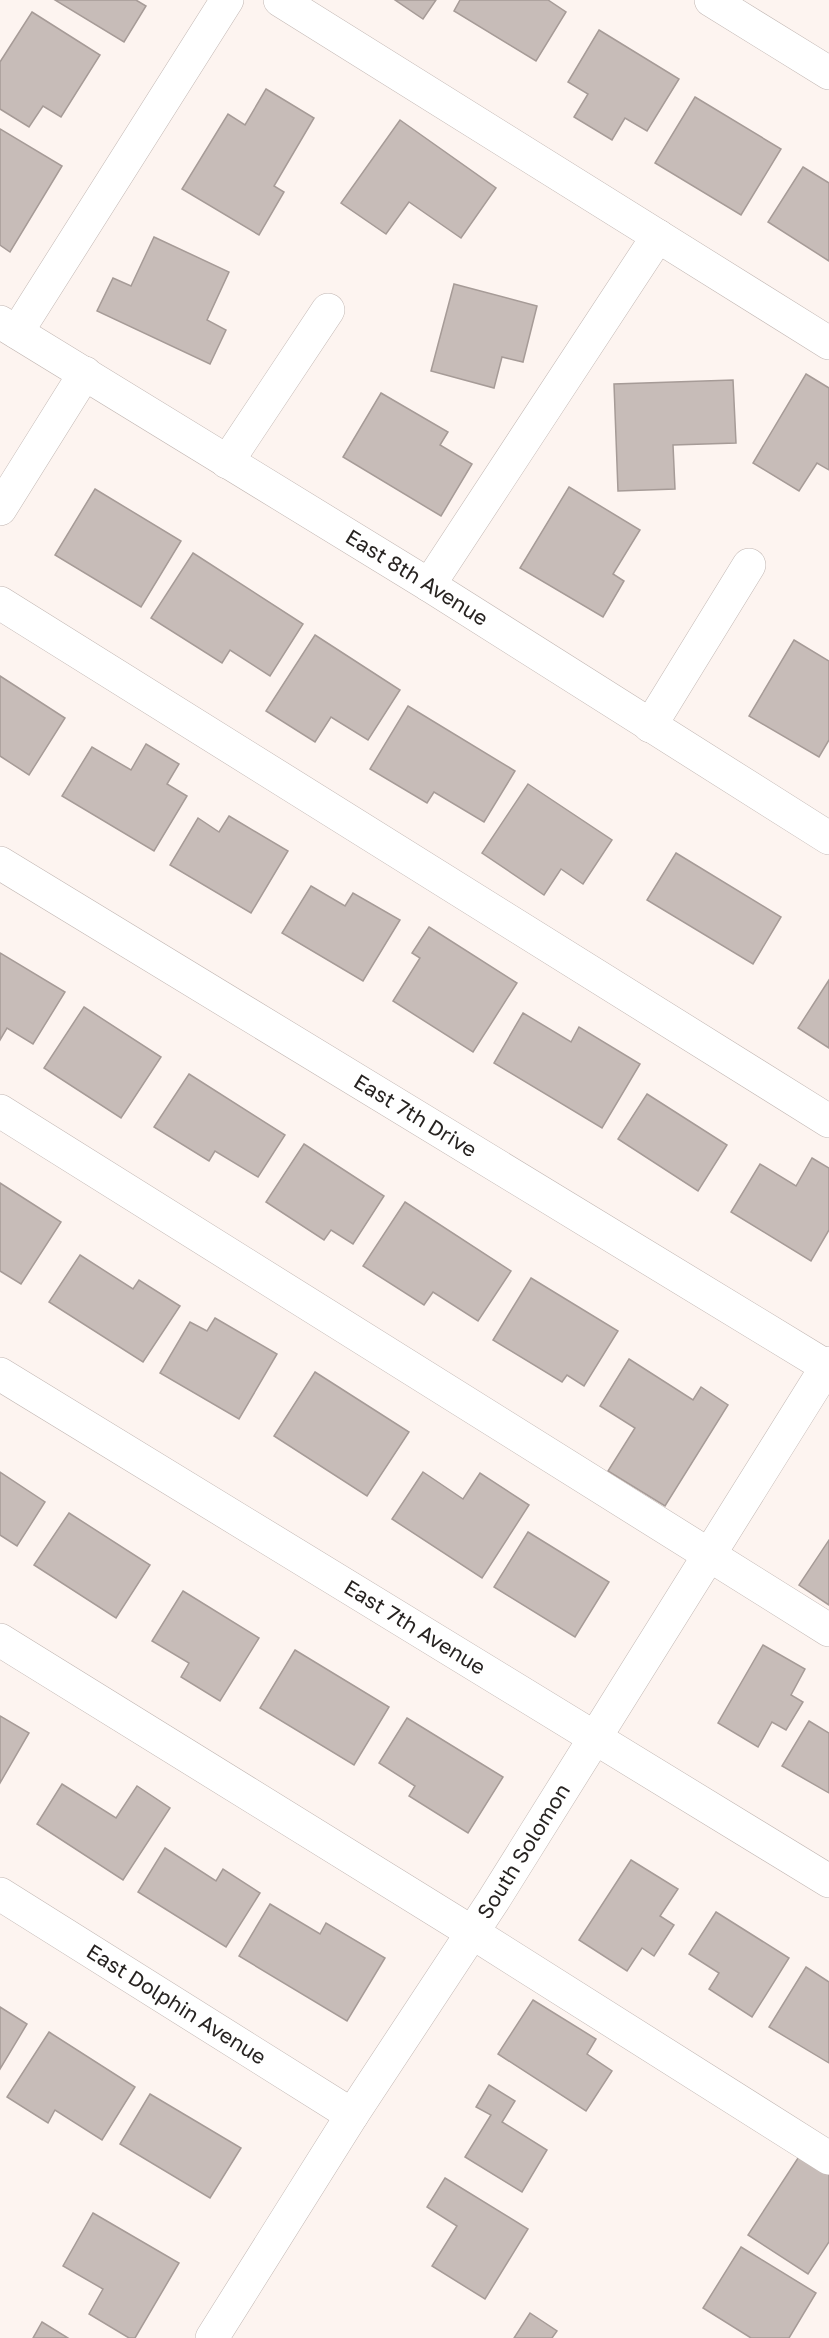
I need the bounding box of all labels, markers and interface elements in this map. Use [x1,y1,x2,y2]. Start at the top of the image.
street label: East 8th Avenue [341,523,493,631]
street label: East 7th Drive [349,1068,482,1162]
street label: East 7th Avenue [340,1574,491,1680]
street label: South Solomon [471,1778,575,1923]
street label: East Dolphin Avenue [82,1938,271,2070]

